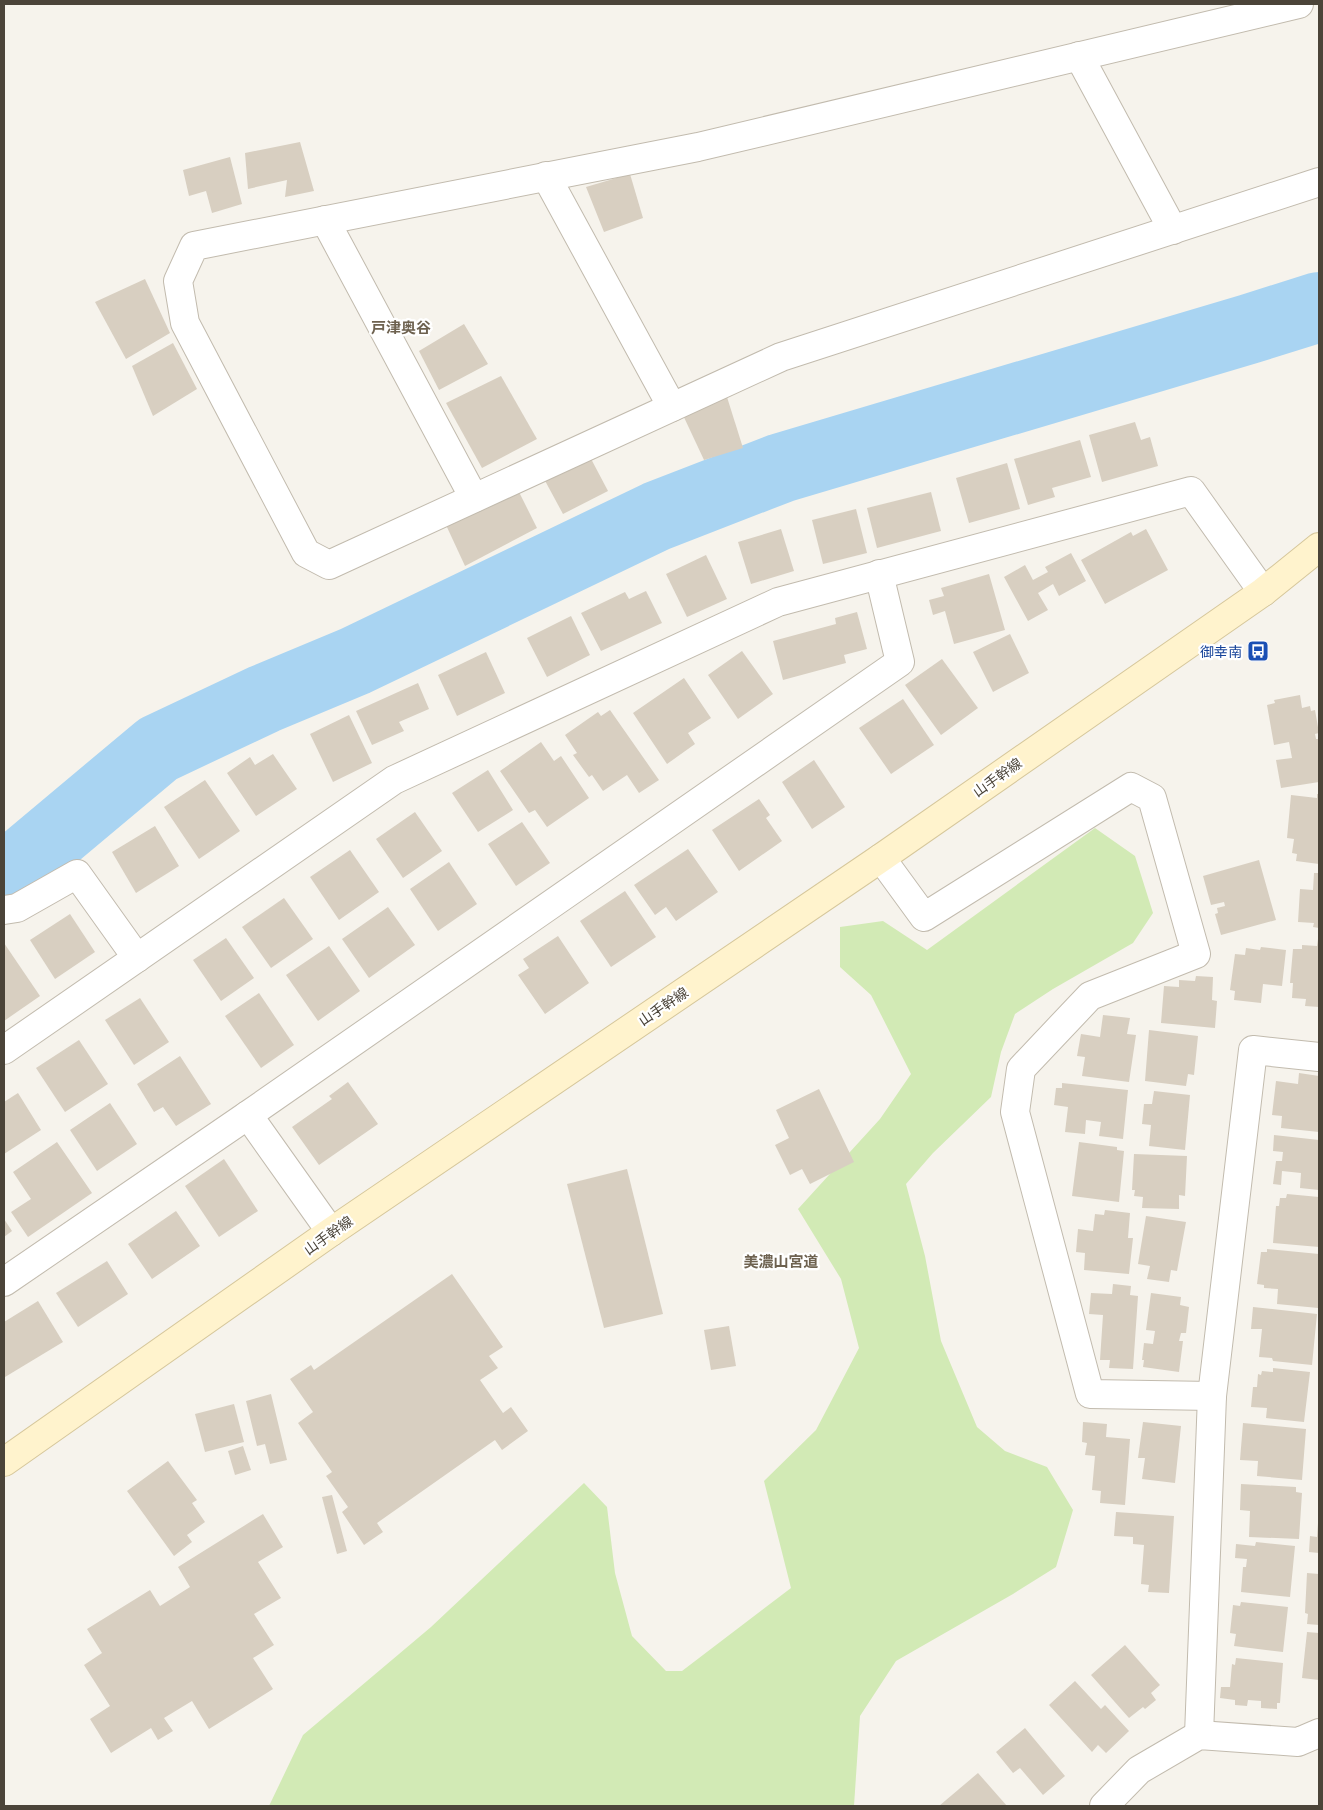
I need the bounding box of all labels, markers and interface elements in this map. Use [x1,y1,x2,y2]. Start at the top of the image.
district label: 戸津奥谷 [371,317,431,337]
bus stop icon: 御幸南 [1246,639,1270,663]
place label: 御幸南 [1200,642,1242,661]
street label: 山手幹線 [969,753,1025,801]
street label: 山手幹線 [634,982,692,1030]
street label: 山手幹線 [300,1211,356,1259]
district label: 美濃山宮道 [743,1251,819,1271]

